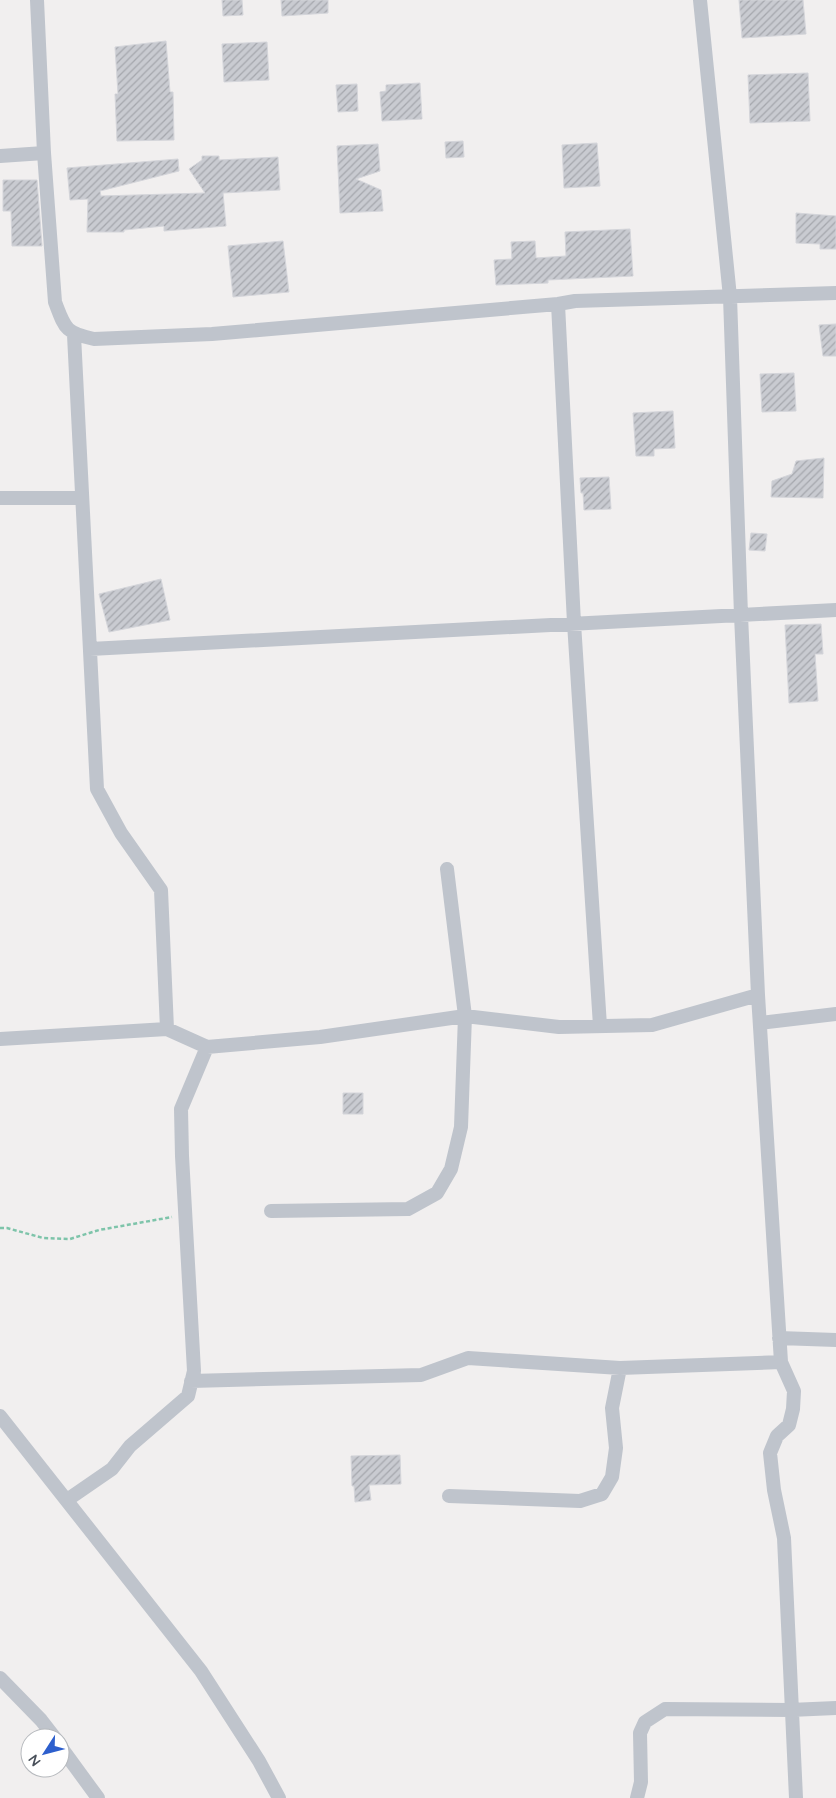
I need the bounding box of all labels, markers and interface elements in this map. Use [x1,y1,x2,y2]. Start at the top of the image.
north arrow [20,1728,70,1778]
text: N [24,1751,45,1770]

